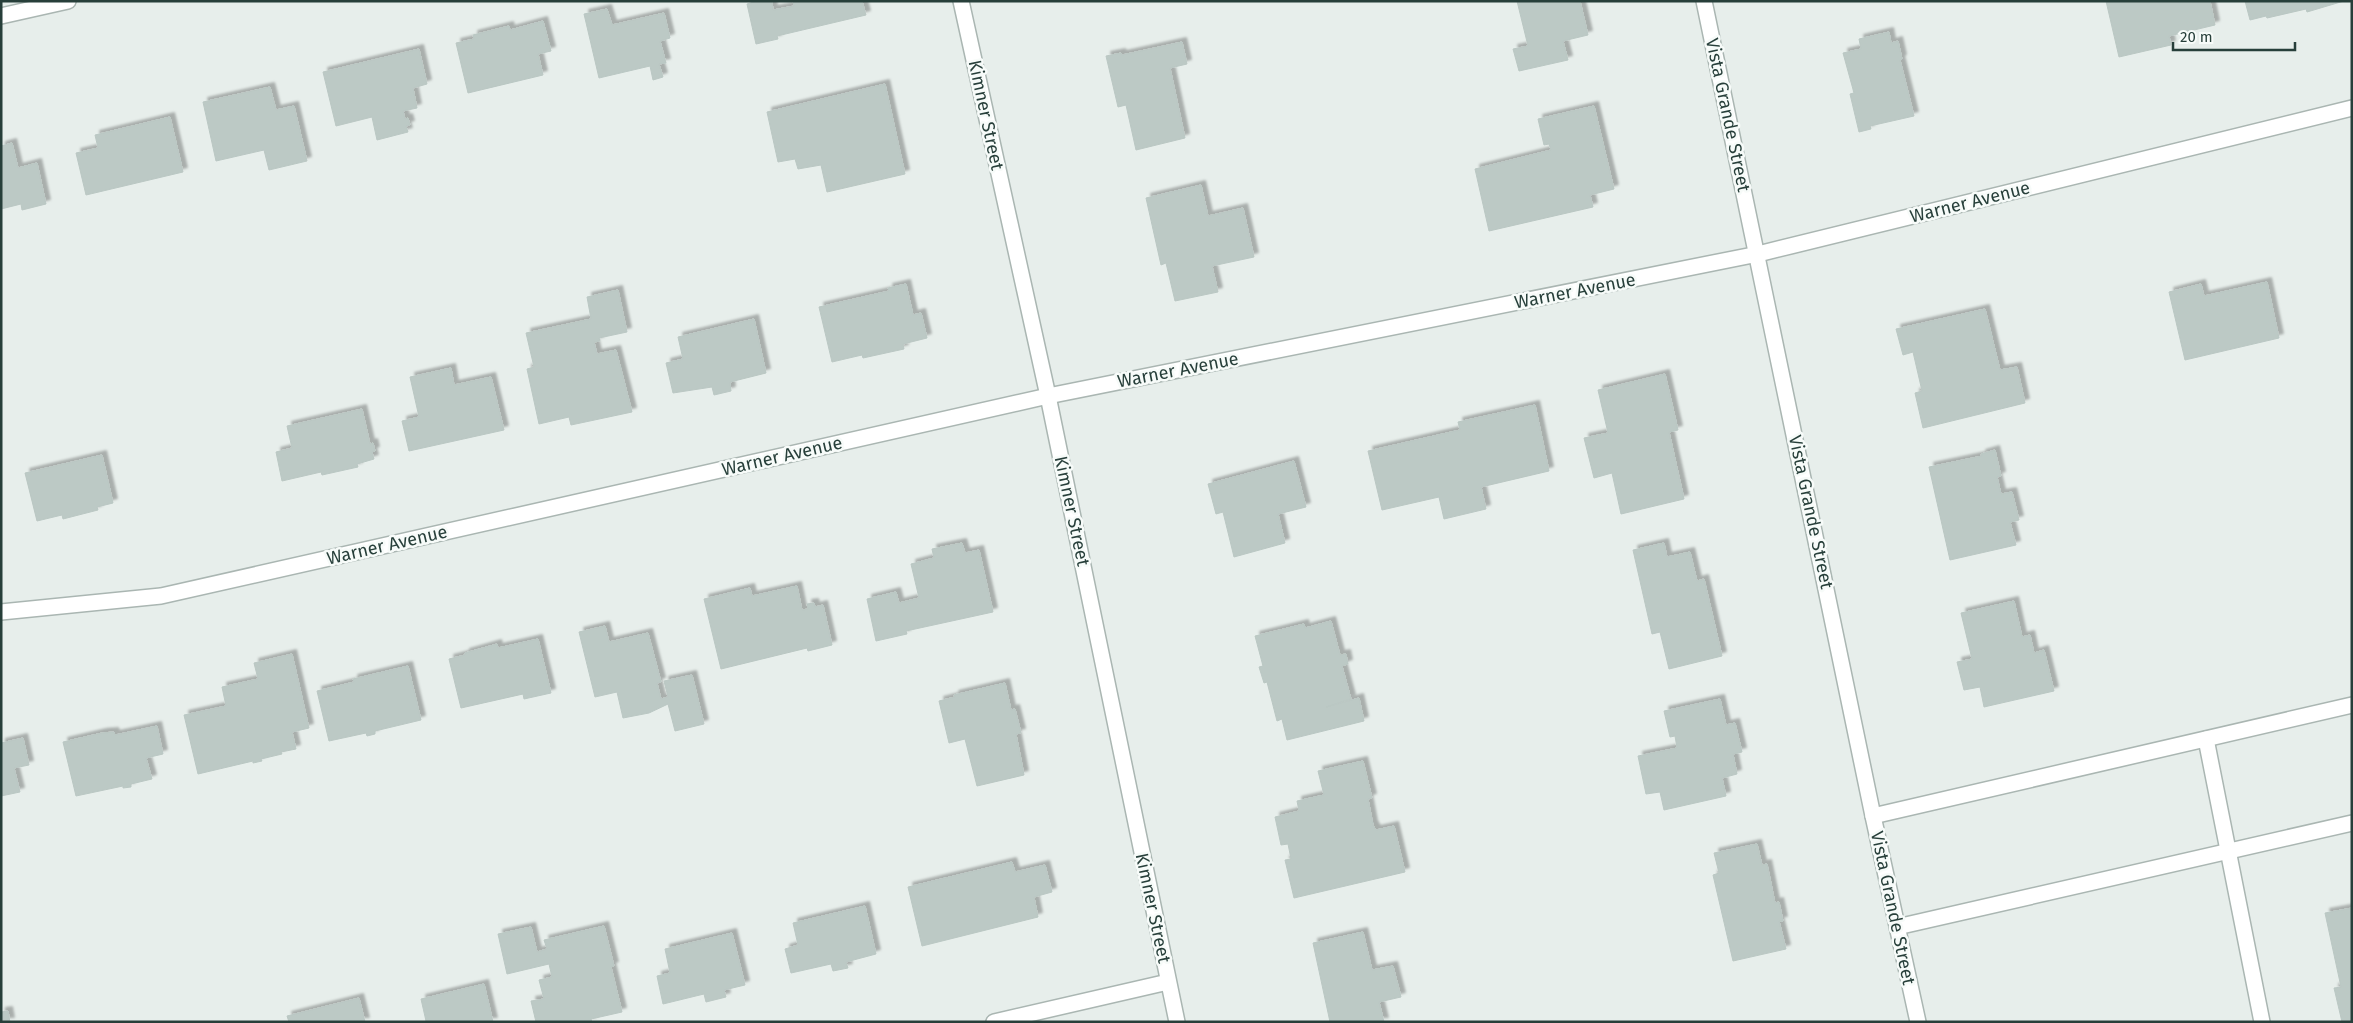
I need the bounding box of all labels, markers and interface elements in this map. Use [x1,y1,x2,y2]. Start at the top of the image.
scale bar [2173,20,2296,52]
text: 20 m [2180,28,2213,46]
street label: Vista Grande Street [1701,36,1755,194]
street label: Kimner Street [964,58,1009,173]
street label: Warner Avenue [1908,176,2032,228]
street label: Warner Avenue [1513,268,1637,314]
street label: Warner Avenue [1116,347,1240,393]
street label: Warner Avenue [720,431,844,481]
street label: Vista Grande Street [1784,433,1838,591]
street label: Kimner Street [1050,454,1095,569]
street label: Warner Avenue [325,520,449,570]
street label: Vista Grande Street [1866,829,1920,987]
street label: Kimner Street [1131,851,1176,966]

